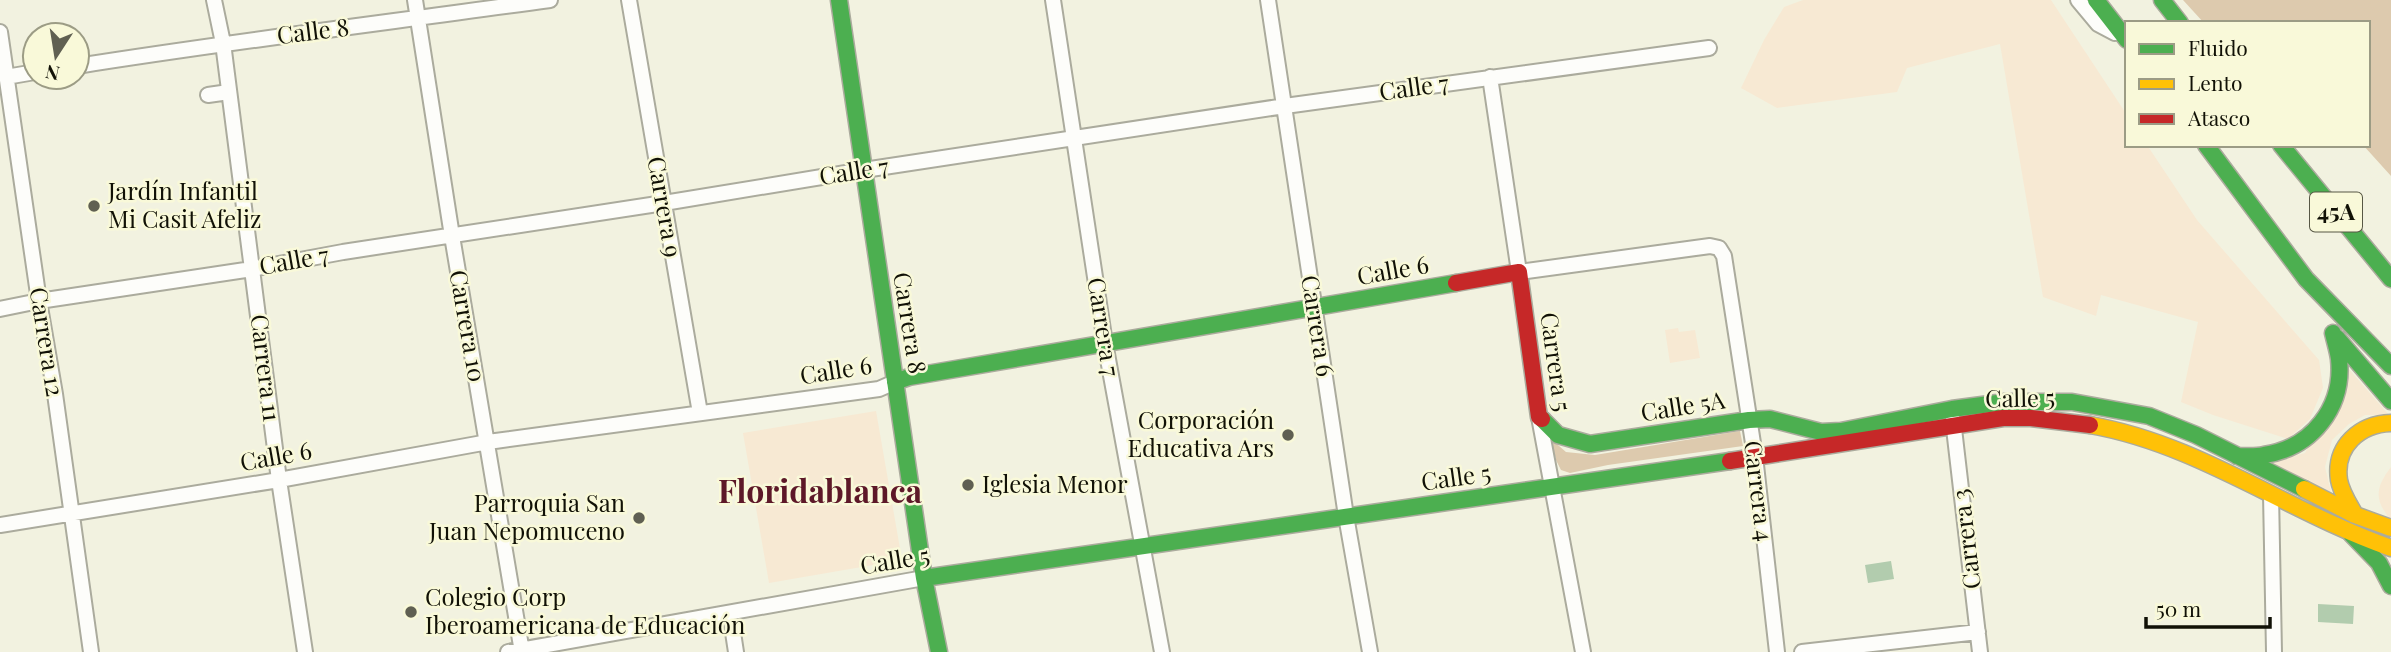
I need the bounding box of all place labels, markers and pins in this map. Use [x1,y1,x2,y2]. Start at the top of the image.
place label: Jardín Infantil Mi Casit Afeliz [107,174,262,234]
marker: Jardín Infantil Mi Casit Afeliz [86,198,102,214]
place label: Corporación Educativa Ars [1127,403,1274,463]
marker: Corporación Educativa Ars [1280,427,1296,443]
place label: Iglesia Menor [982,467,1128,499]
marker: Iglesia Menor [960,477,976,493]
place label: Parroquia San Juan Nepomuceno [428,486,625,546]
marker: Parroquia San Juan Nepomuceno [631,510,647,526]
place label: Colegio Corp Iberoamericana de Educación [425,580,745,640]
marker: Colegio Corp Iberoamericana de Educación [403,604,419,620]

